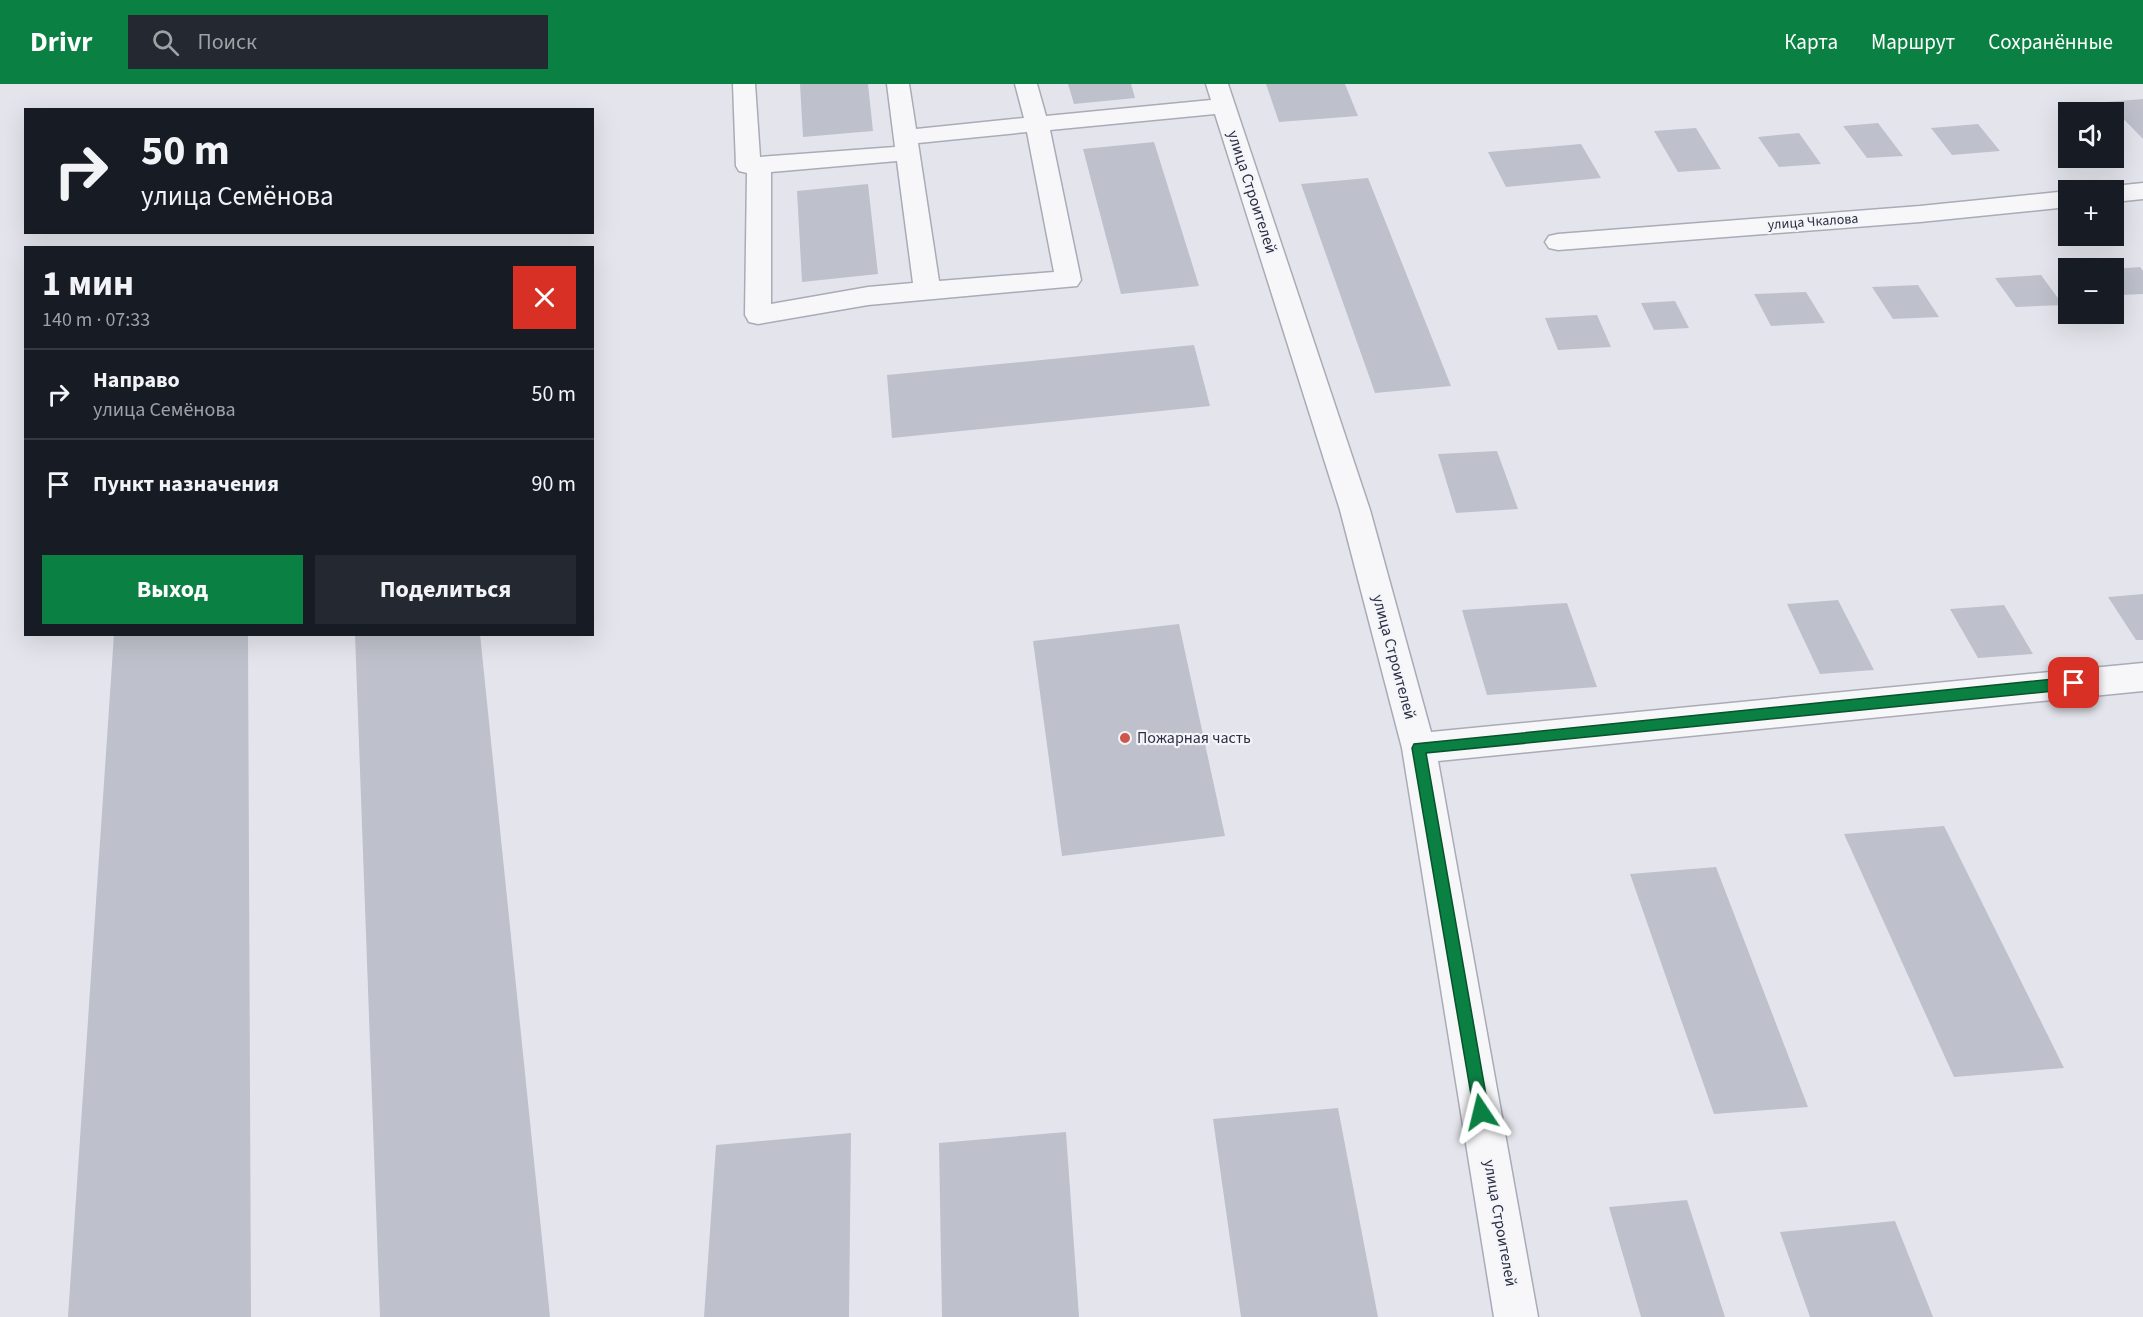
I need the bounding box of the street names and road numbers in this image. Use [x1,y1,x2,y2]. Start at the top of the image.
street label: улица Строителей [1222,128,1282,256]
street label: улица Чкалова [1767,209,1859,235]
street label: улица Строителей [1367,592,1421,722]
street label: улица Строителей [1478,1158,1522,1288]

